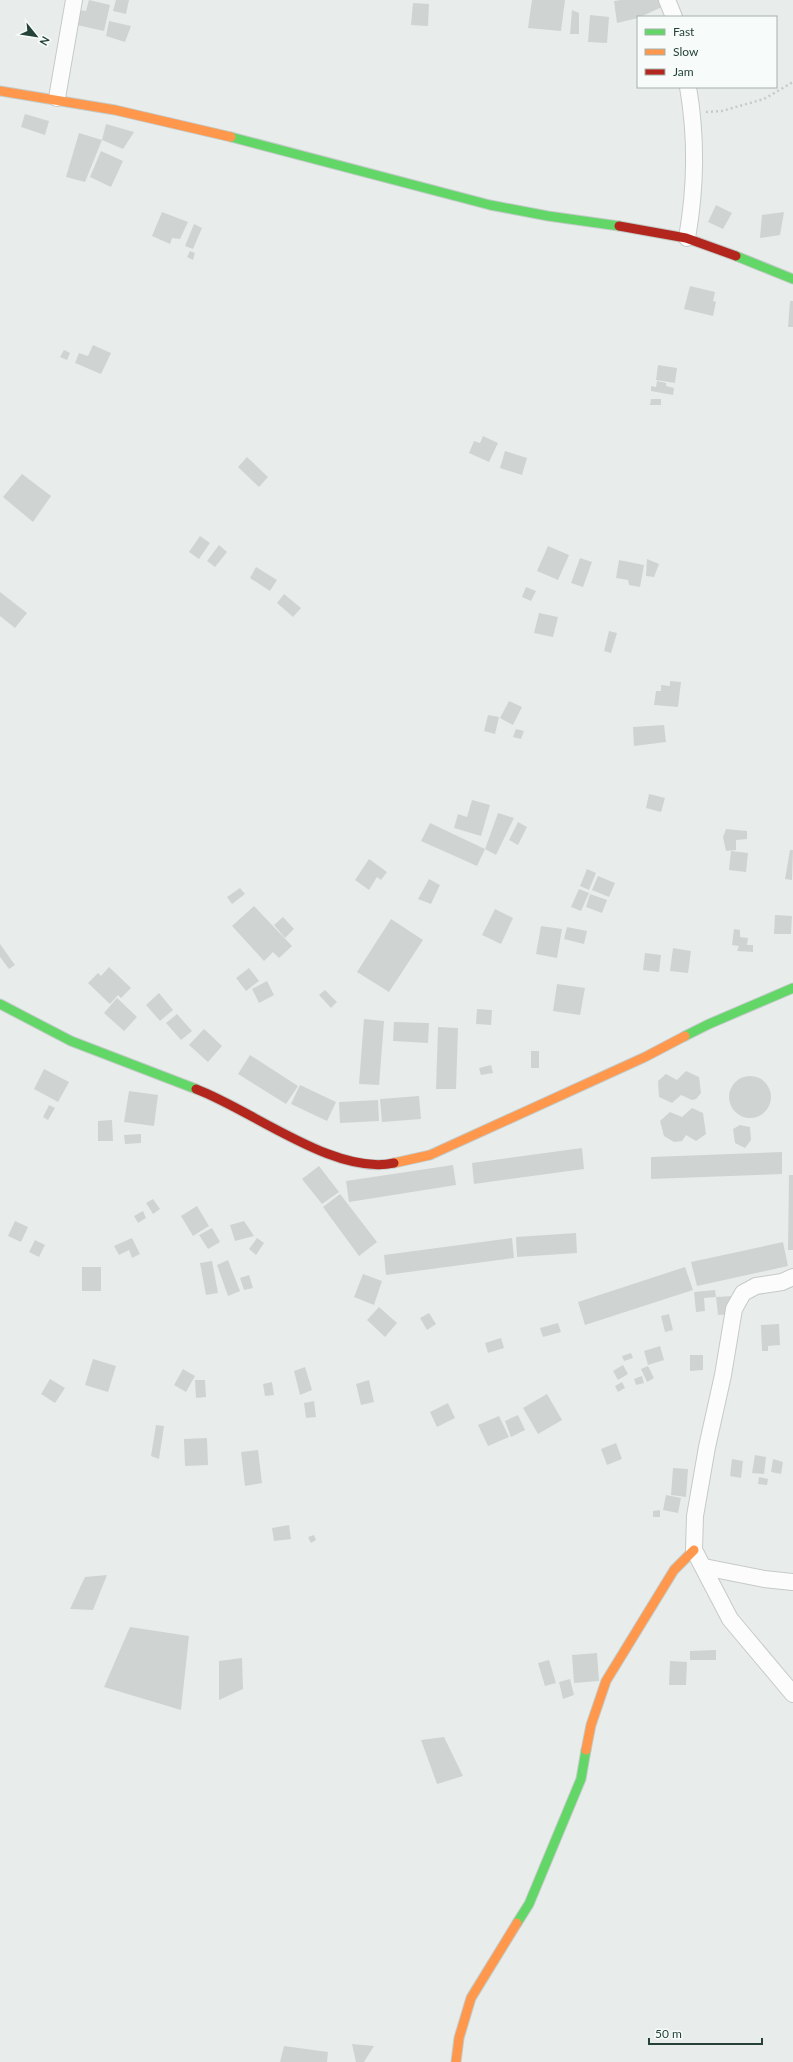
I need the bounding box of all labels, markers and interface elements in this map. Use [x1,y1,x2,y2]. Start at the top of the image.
north arrow [16,16,56,56]
legend [637,16,777,88]
text: Fast [673,24,695,39]
text: N [37,34,53,48]
text: Slow [673,44,699,59]
text: Jam [673,64,694,79]
scale bar [649,2020,762,2046]
text: 50 m [655,2026,682,2041]

